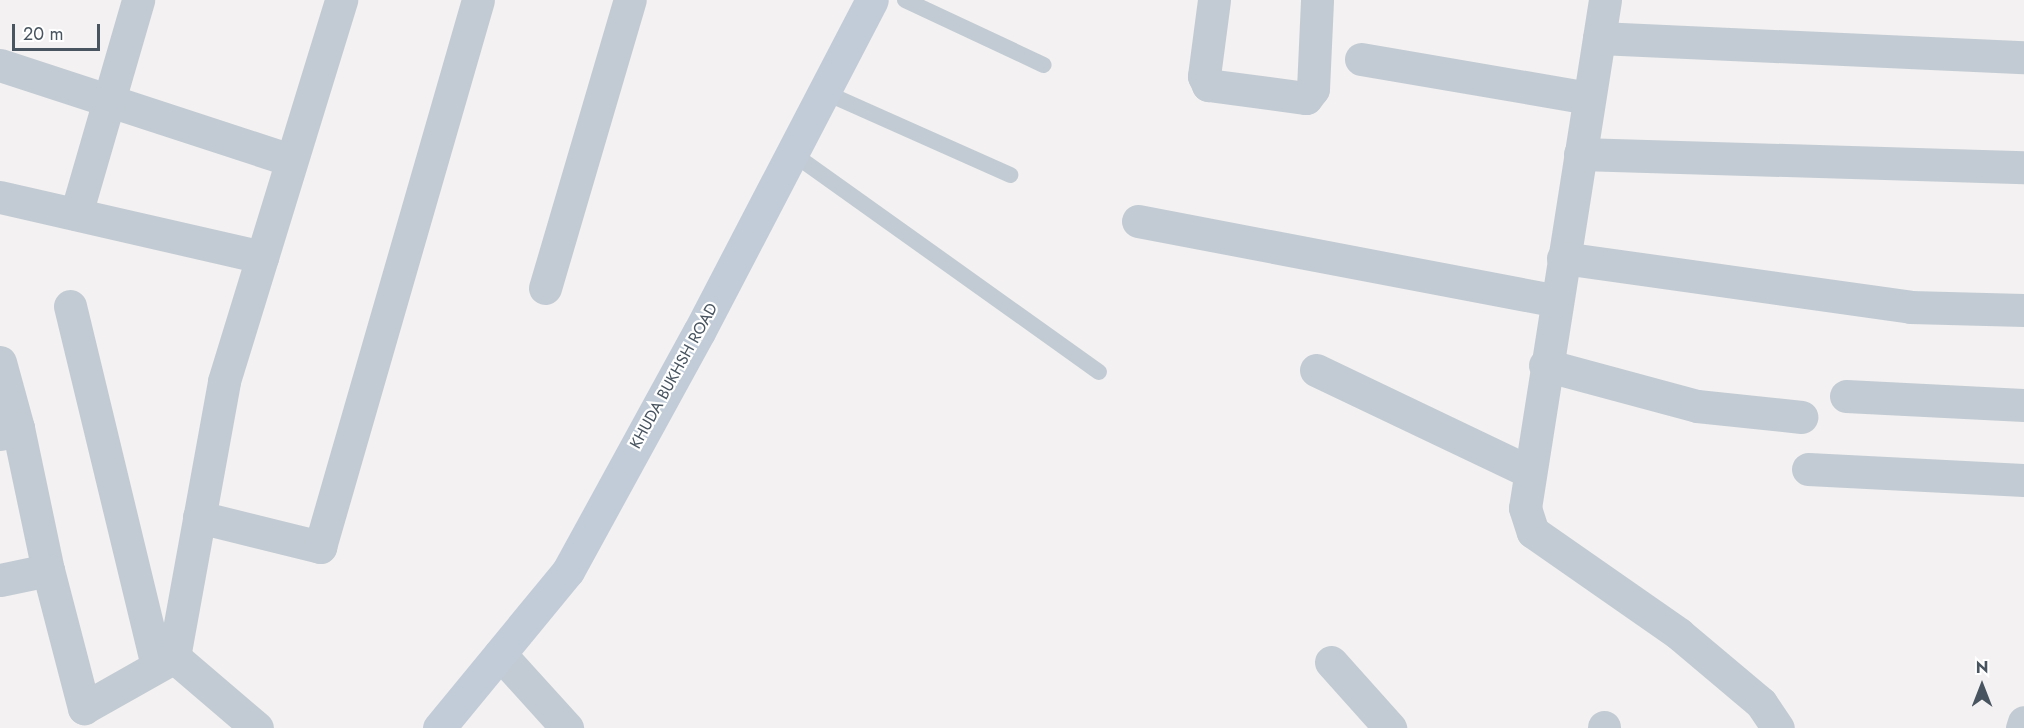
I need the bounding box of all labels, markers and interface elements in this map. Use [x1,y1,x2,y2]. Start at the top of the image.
scale bar [15,12,104,50]
text: 20 m [23,21,63,47]
street label: KHUDA BUKHSH ROAD [626,300,722,452]
north arrow [1952,656,2012,716]
text: N [1976,656,1988,679]

